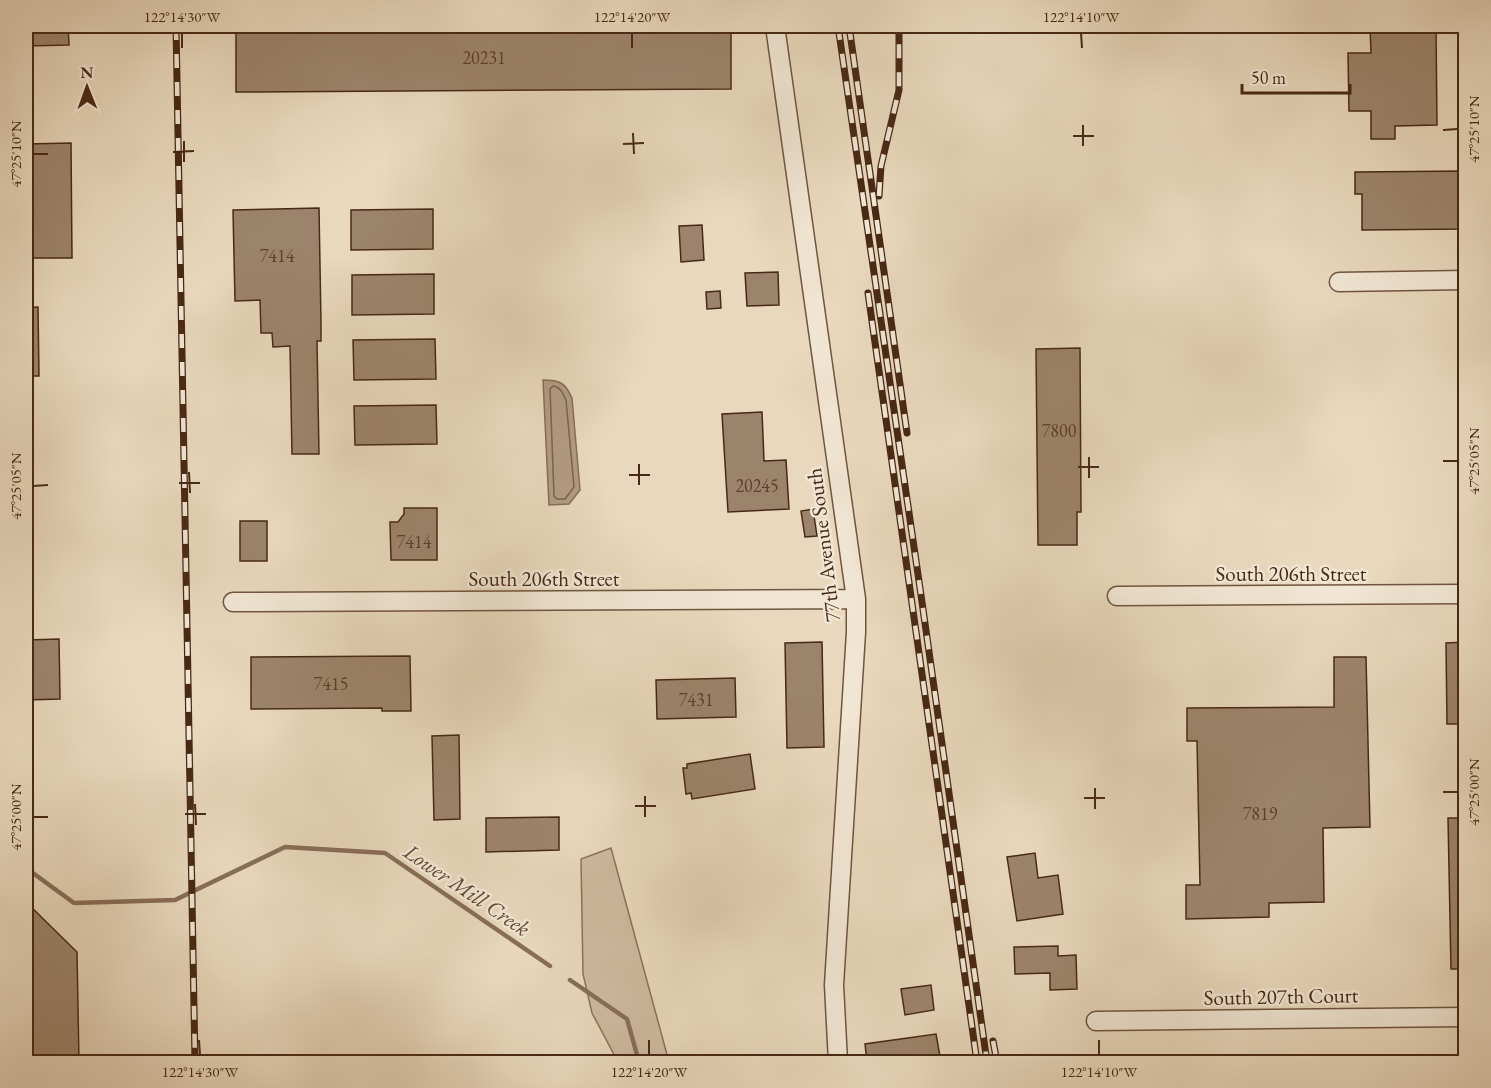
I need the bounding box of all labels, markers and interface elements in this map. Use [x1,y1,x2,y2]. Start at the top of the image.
text: 122°14'30"W [144,7,220,26]
text: 122°14'20"W [594,7,670,26]
text: 122°14'10"W [1043,7,1119,26]
house number: 20231 [462,46,506,69]
north arrow [57,57,117,117]
scale bar [1242,57,1350,95]
text: N [80,62,93,83]
text: 50 m [1251,66,1286,89]
text: 47°25'10"N [1464,95,1483,163]
text: 47°25'10"N [6,120,25,188]
house number: 7414 [260,244,295,267]
house number: 7800 [1042,419,1077,442]
text: 47°25'05"N [1464,427,1483,495]
text: 47°25'05"N [6,452,25,520]
street label: 77th Avenue South [800,466,846,624]
house number: 20245 [735,474,779,497]
house number: 7414 [397,530,432,553]
street label: South 206th Street [1216,560,1367,587]
street label: South 206th Street [469,565,620,592]
house number: 7415 [314,672,348,695]
house number: 7431 [679,688,713,711]
text: 47°25'00"N [1464,758,1483,826]
text: 47°25'00"N [6,783,25,851]
house number: 7819 [1243,802,1278,825]
water label: Lower Mill Creek [397,837,536,943]
street label: South 207th Court [1203,981,1359,1011]
text: 122°14'30"W [162,1062,238,1081]
text: 122°14'20"W [611,1062,687,1081]
text: 122°14'10"W [1061,1062,1137,1081]

